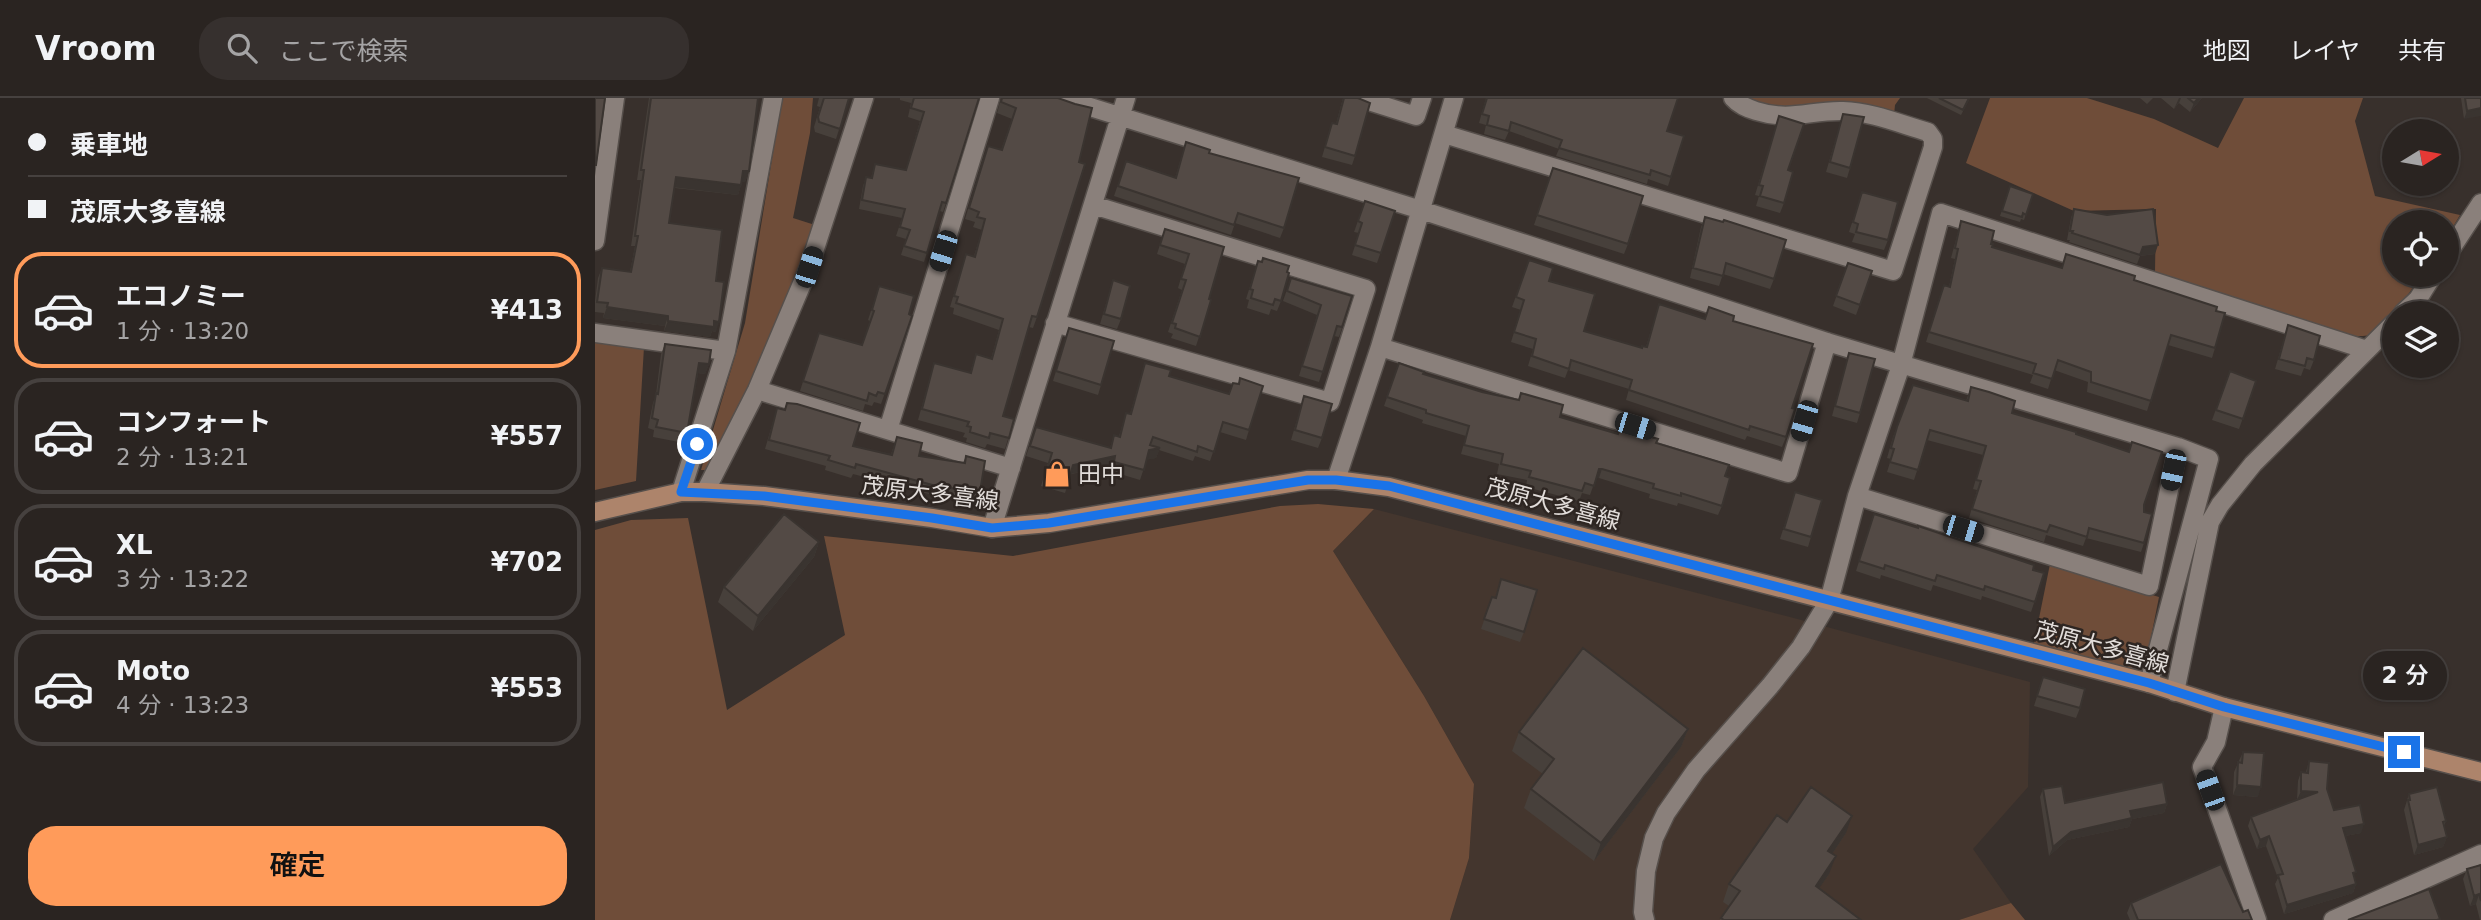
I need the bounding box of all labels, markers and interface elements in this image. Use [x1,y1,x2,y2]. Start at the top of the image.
search box [199,17,689,80]
text: Vroom [35,29,157,68]
icon: search [223,29,261,67]
text: ここで検索 [279,36,409,66]
text: 地図 [2203,37,2251,65]
text: レイヤ [2289,37,2360,65]
text: 共有 [2398,37,2446,65]
north arrow [2382,119,2459,196]
map controls [2382,119,2459,378]
text: 乗車地 [70,130,148,160]
text: 茂原大多喜線 [70,197,226,227]
button: locate [2382,210,2459,287]
car [927,228,960,274]
car [793,244,826,290]
icon: car [32,279,95,342]
text: エコノミー [116,281,246,311]
text: ¥413 [491,295,563,325]
button: layers [2382,301,2459,378]
text: 1 分 · 13:20 [116,318,249,344]
car [1789,398,1820,444]
icon: car [32,405,95,468]
text: コンフォート [116,407,271,437]
car [1612,410,1659,442]
text: ¥557 [491,421,563,451]
route start [681,428,713,460]
text: 2 分 · 13:21 [116,444,249,470]
car [2159,447,2188,493]
shop icon: 田中 [1042,459,1072,489]
place label: 田中 [1078,461,1124,487]
street label: 茂原大多喜線 [860,472,1000,514]
street label: 茂原大多喜線 [1483,474,1623,534]
car [1940,513,1987,545]
text: XL [116,530,153,560]
icon: car [32,531,95,594]
text: ¥702 [491,547,563,577]
text: 3 分 · 13:22 [116,566,249,592]
street label: 茂原大多喜線 [2032,617,2172,677]
callout: 2 分 [2362,650,2446,700]
text: Moto [116,656,190,686]
icon: car [32,657,95,720]
text: 2 分 [2381,662,2429,688]
text: ¥553 [491,673,563,703]
text: 4 分 · 13:23 [116,692,249,718]
route end [2388,736,2420,768]
car [2193,767,2228,813]
button: 確定 [28,826,567,906]

